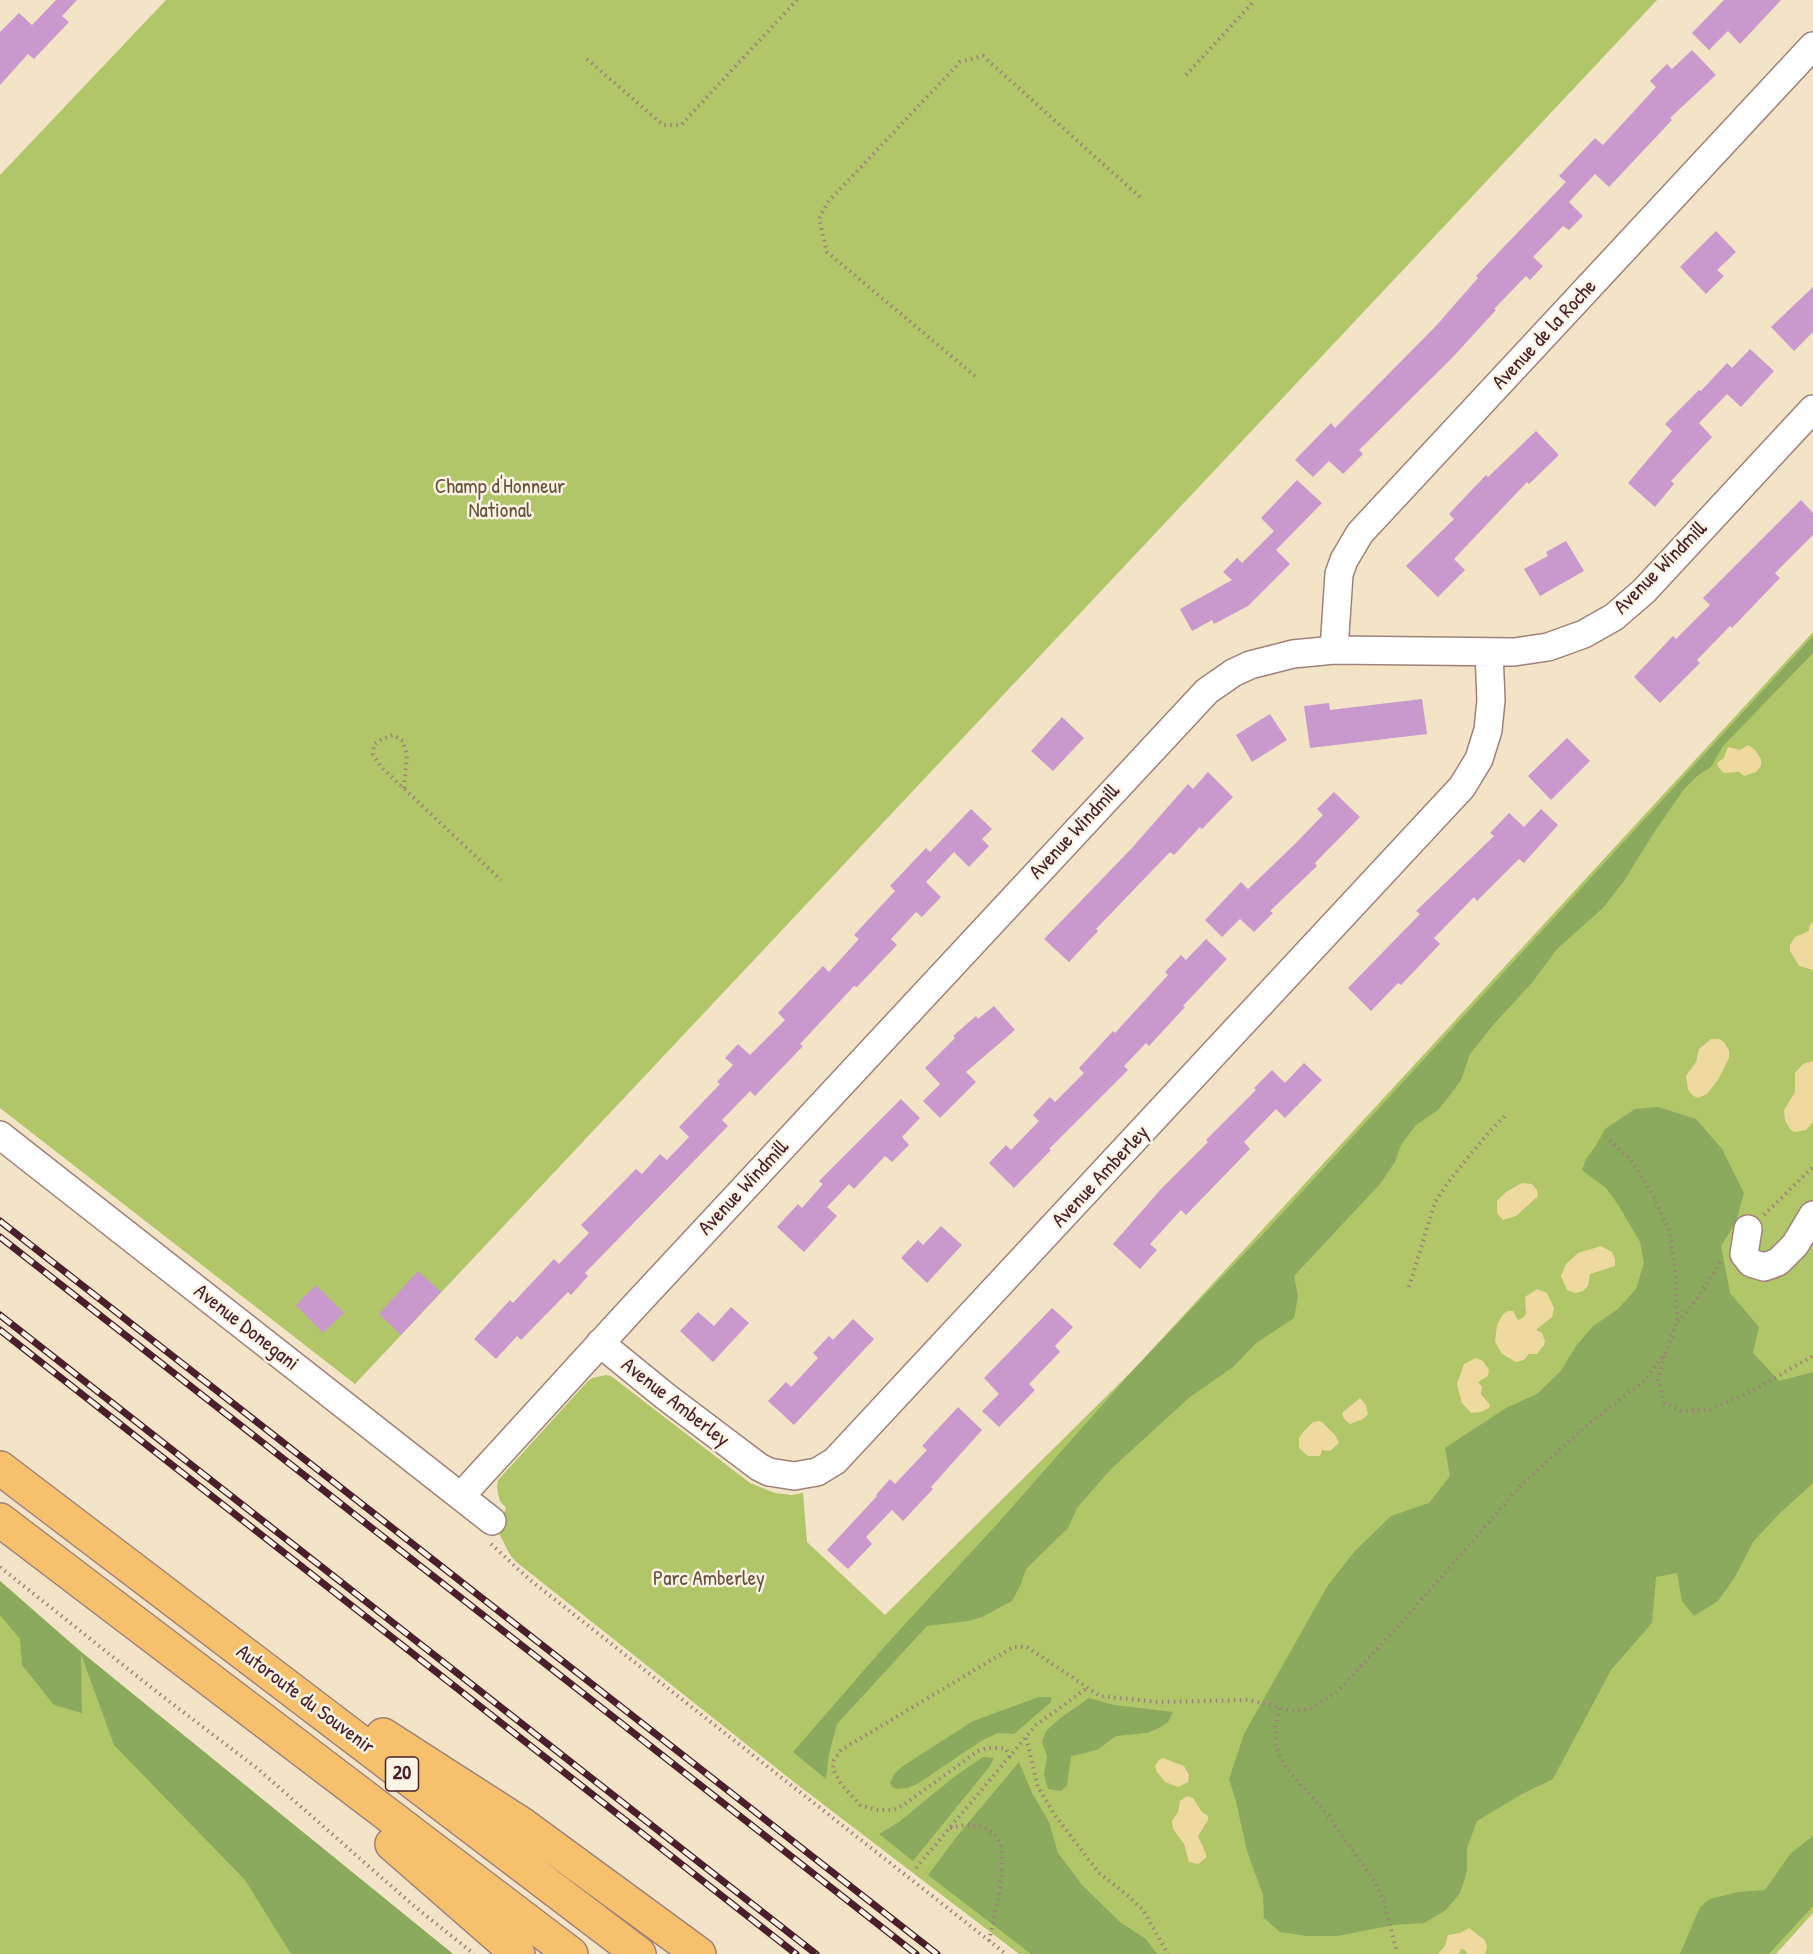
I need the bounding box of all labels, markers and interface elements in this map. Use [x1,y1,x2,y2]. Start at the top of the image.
street label: Avenue de la Roche [1488,275,1602,395]
park label: Champ d'Honneur National [435,474,565,524]
street label: Avenue Windmill [1609,516,1713,620]
street label: Avenue Windmill [1024,779,1126,885]
street label: Avenue Amberley [1047,1121,1155,1233]
street label: Avenue Windmill [693,1135,795,1241]
street label: Avenue Donegani [189,1279,303,1377]
street label: Avenue Amberley [616,1353,734,1453]
park label: Parc Amberley [653,1566,765,1592]
street label: Autoroute du Souvenir [231,1640,379,1760]
road number: 20 [386,1757,418,1791]

